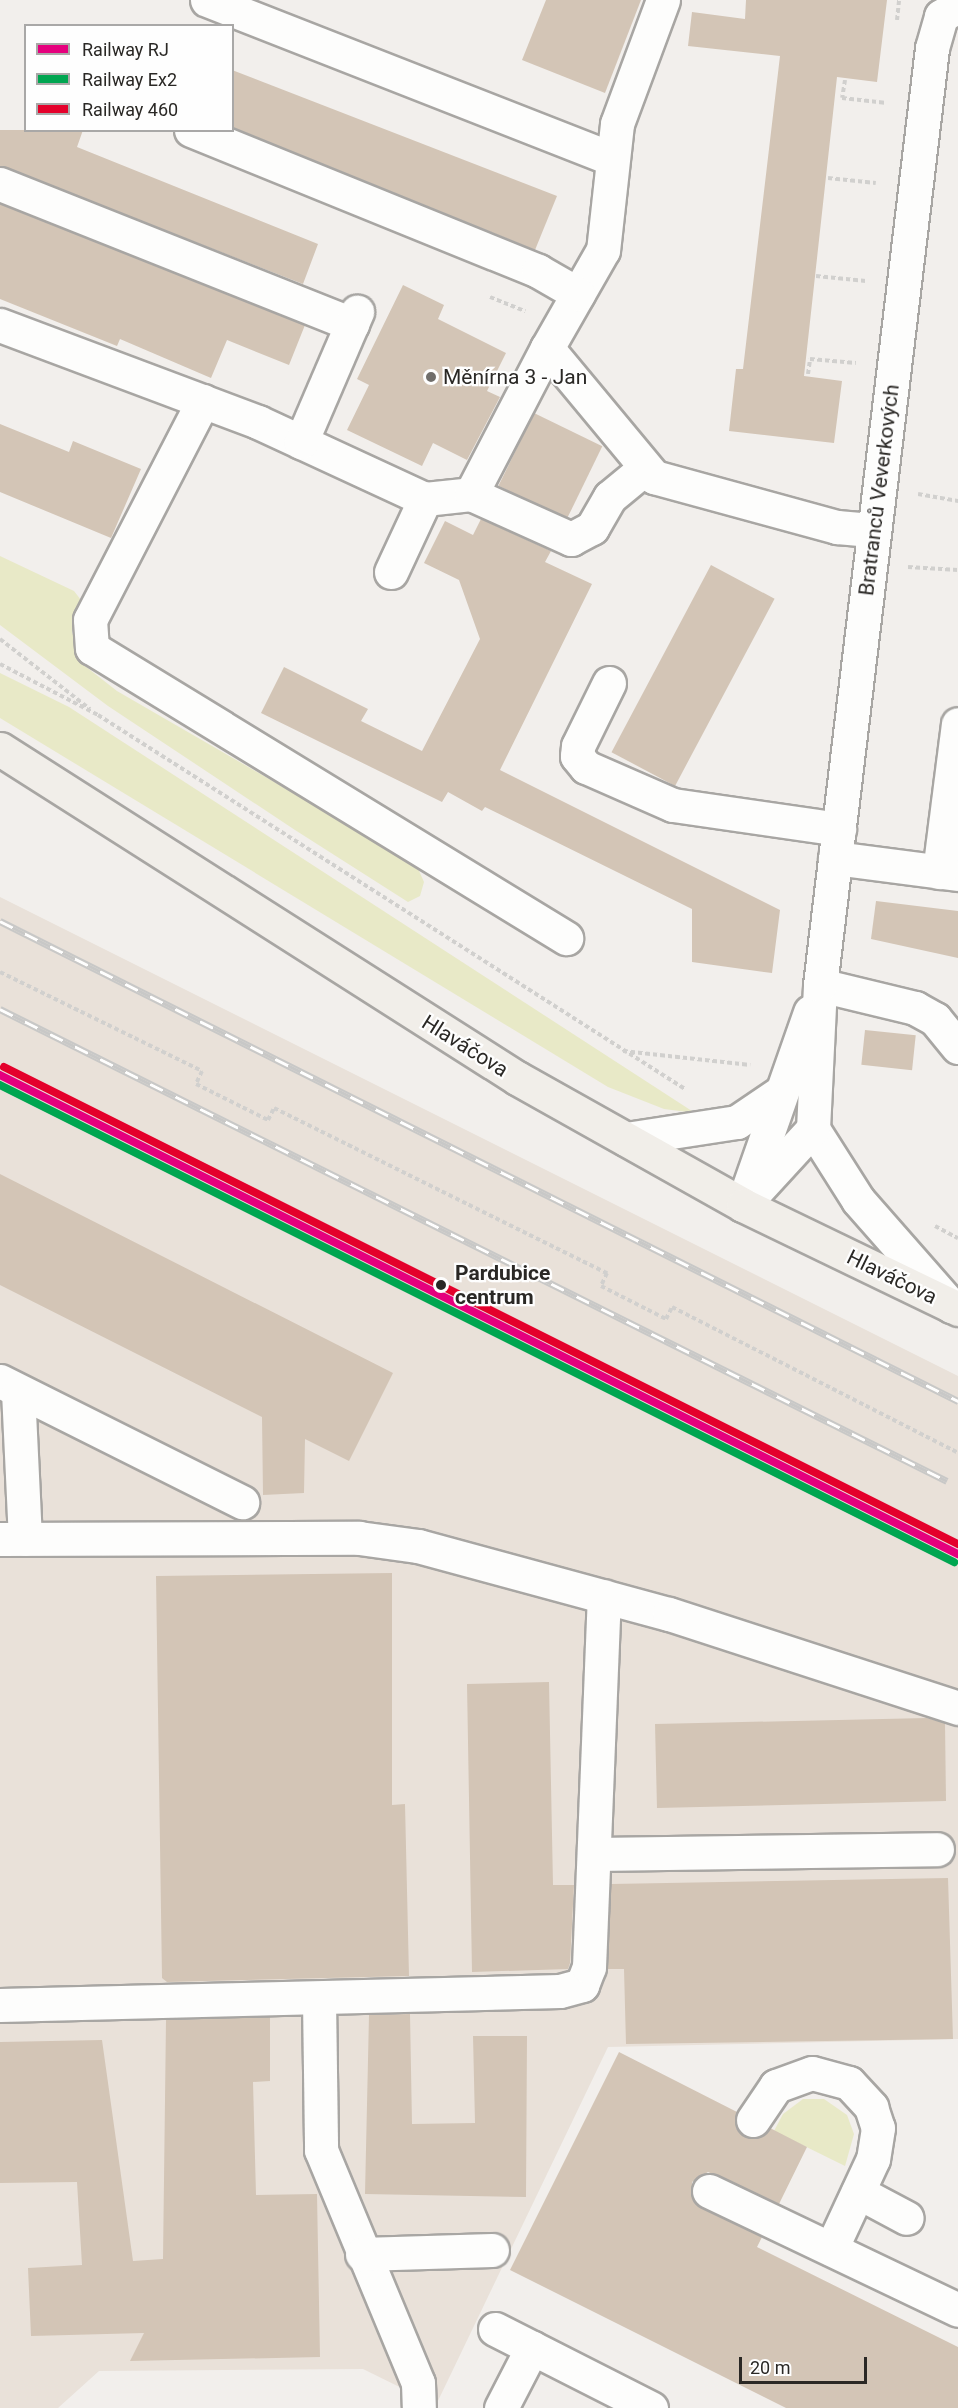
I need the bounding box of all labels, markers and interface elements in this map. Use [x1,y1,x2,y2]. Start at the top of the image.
legend [24,24,234,132]
text: Railway RJ [82,39,169,60]
text: Railway Ex2 [82,69,177,90]
text: Railway 460 [82,99,178,120]
place label: Měnírna 3 - Jan [443,364,587,390]
marker: Měnírna 3 - Jan [424,370,438,384]
street label: Bratranců Veverkových [854,383,904,597]
street label: Hlaváčova [417,1010,513,1082]
street label: Hlaváčova [843,1244,941,1310]
place label: Pardubice centrum [455,1260,550,1310]
marker: Pardubice centrum [432,1276,450,1294]
scale bar [742,2345,870,2383]
text: 20 m [750,2357,790,2378]

